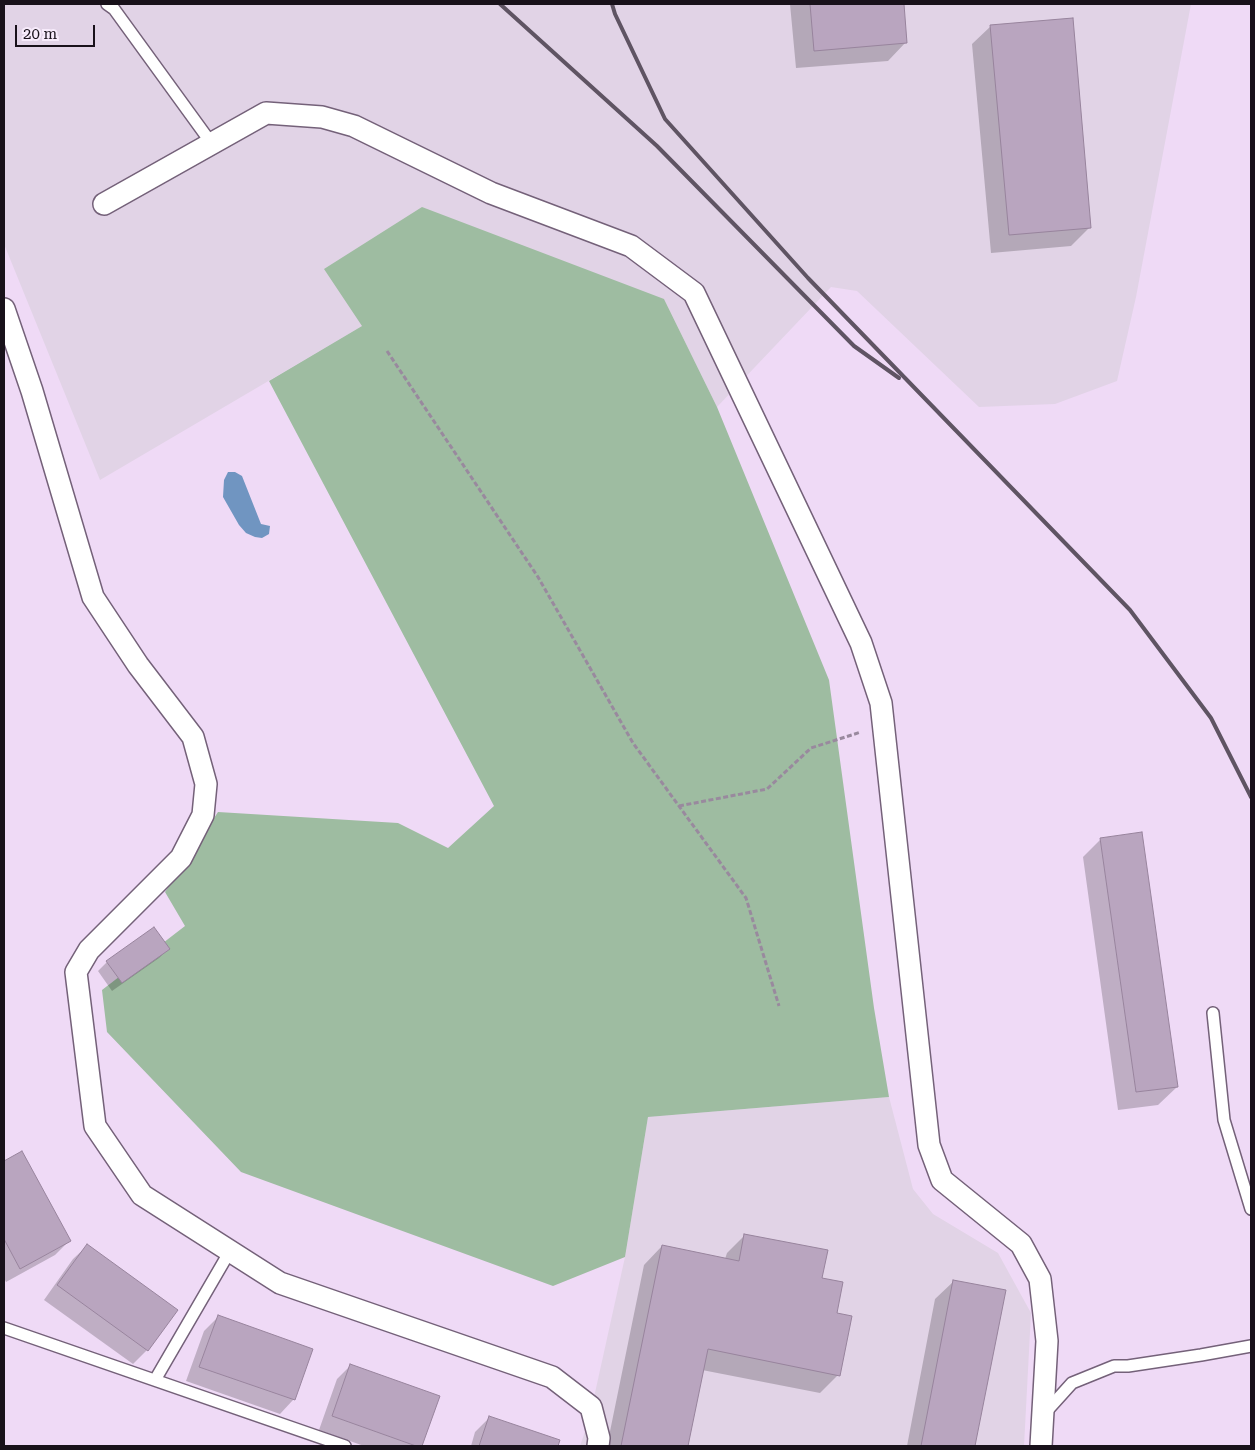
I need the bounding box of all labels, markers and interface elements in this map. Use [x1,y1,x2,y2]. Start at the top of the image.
scale bar [18,15,98,47]
text: 20 m [23,25,57,43]

